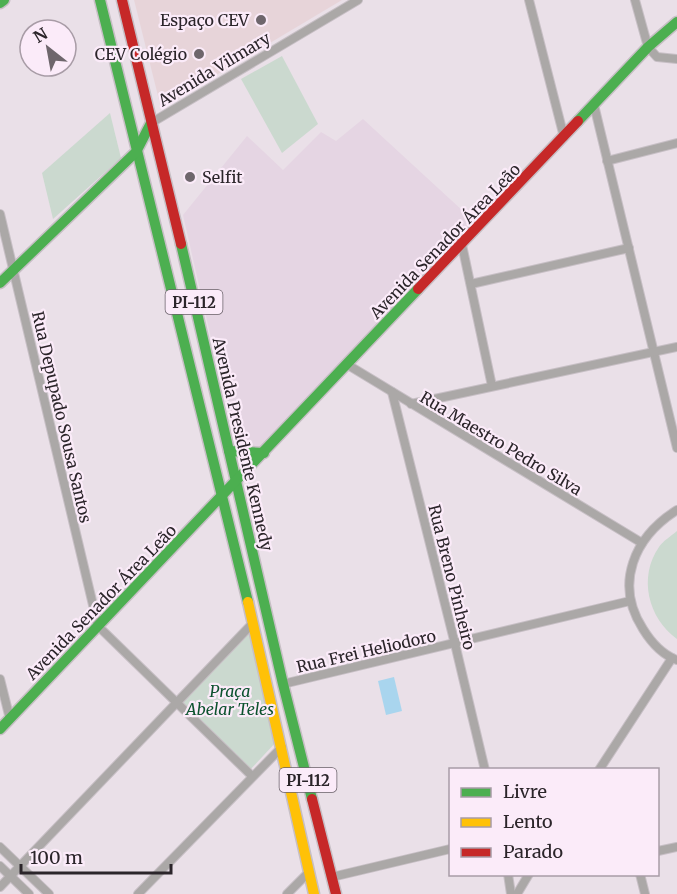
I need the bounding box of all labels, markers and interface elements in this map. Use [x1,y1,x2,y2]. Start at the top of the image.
place label: Espaço CEV [160,10,249,30]
marker: Espaço CEV [254,13,268,27]
north arrow [18,18,78,78]
text: N [30,23,51,47]
street label: Avenida Vilmary [153,27,274,111]
place label: CEV Colégio [95,44,187,64]
marker: CEV Colégio [192,47,206,61]
street label: Avenida Senador Área Leão [365,159,524,323]
place label: Selfit [202,167,243,187]
marker: Selfit [183,170,197,184]
road number: PI-112 [166,290,222,314]
street label: Rua Depupado Sousa Santos [28,309,96,525]
street label: Avenida Presidente Kennedy [208,334,277,553]
street label: Rua Maestro Pedro Silva [416,387,586,499]
street label: Rua Breno Pinheiro [424,502,480,652]
street label: Avenida Senador Área Leão [21,520,180,684]
street label: Rua Frei Heliodoro [294,625,438,677]
park label: Praça Abelar Teles [184,681,274,719]
road number: PI-112 [280,768,336,792]
legend [449,768,659,876]
text: Livre [503,780,547,803]
text: Lento [503,810,553,833]
scale bar [21,837,171,875]
text: Parado [503,840,563,863]
text: 100 m [30,846,83,869]

